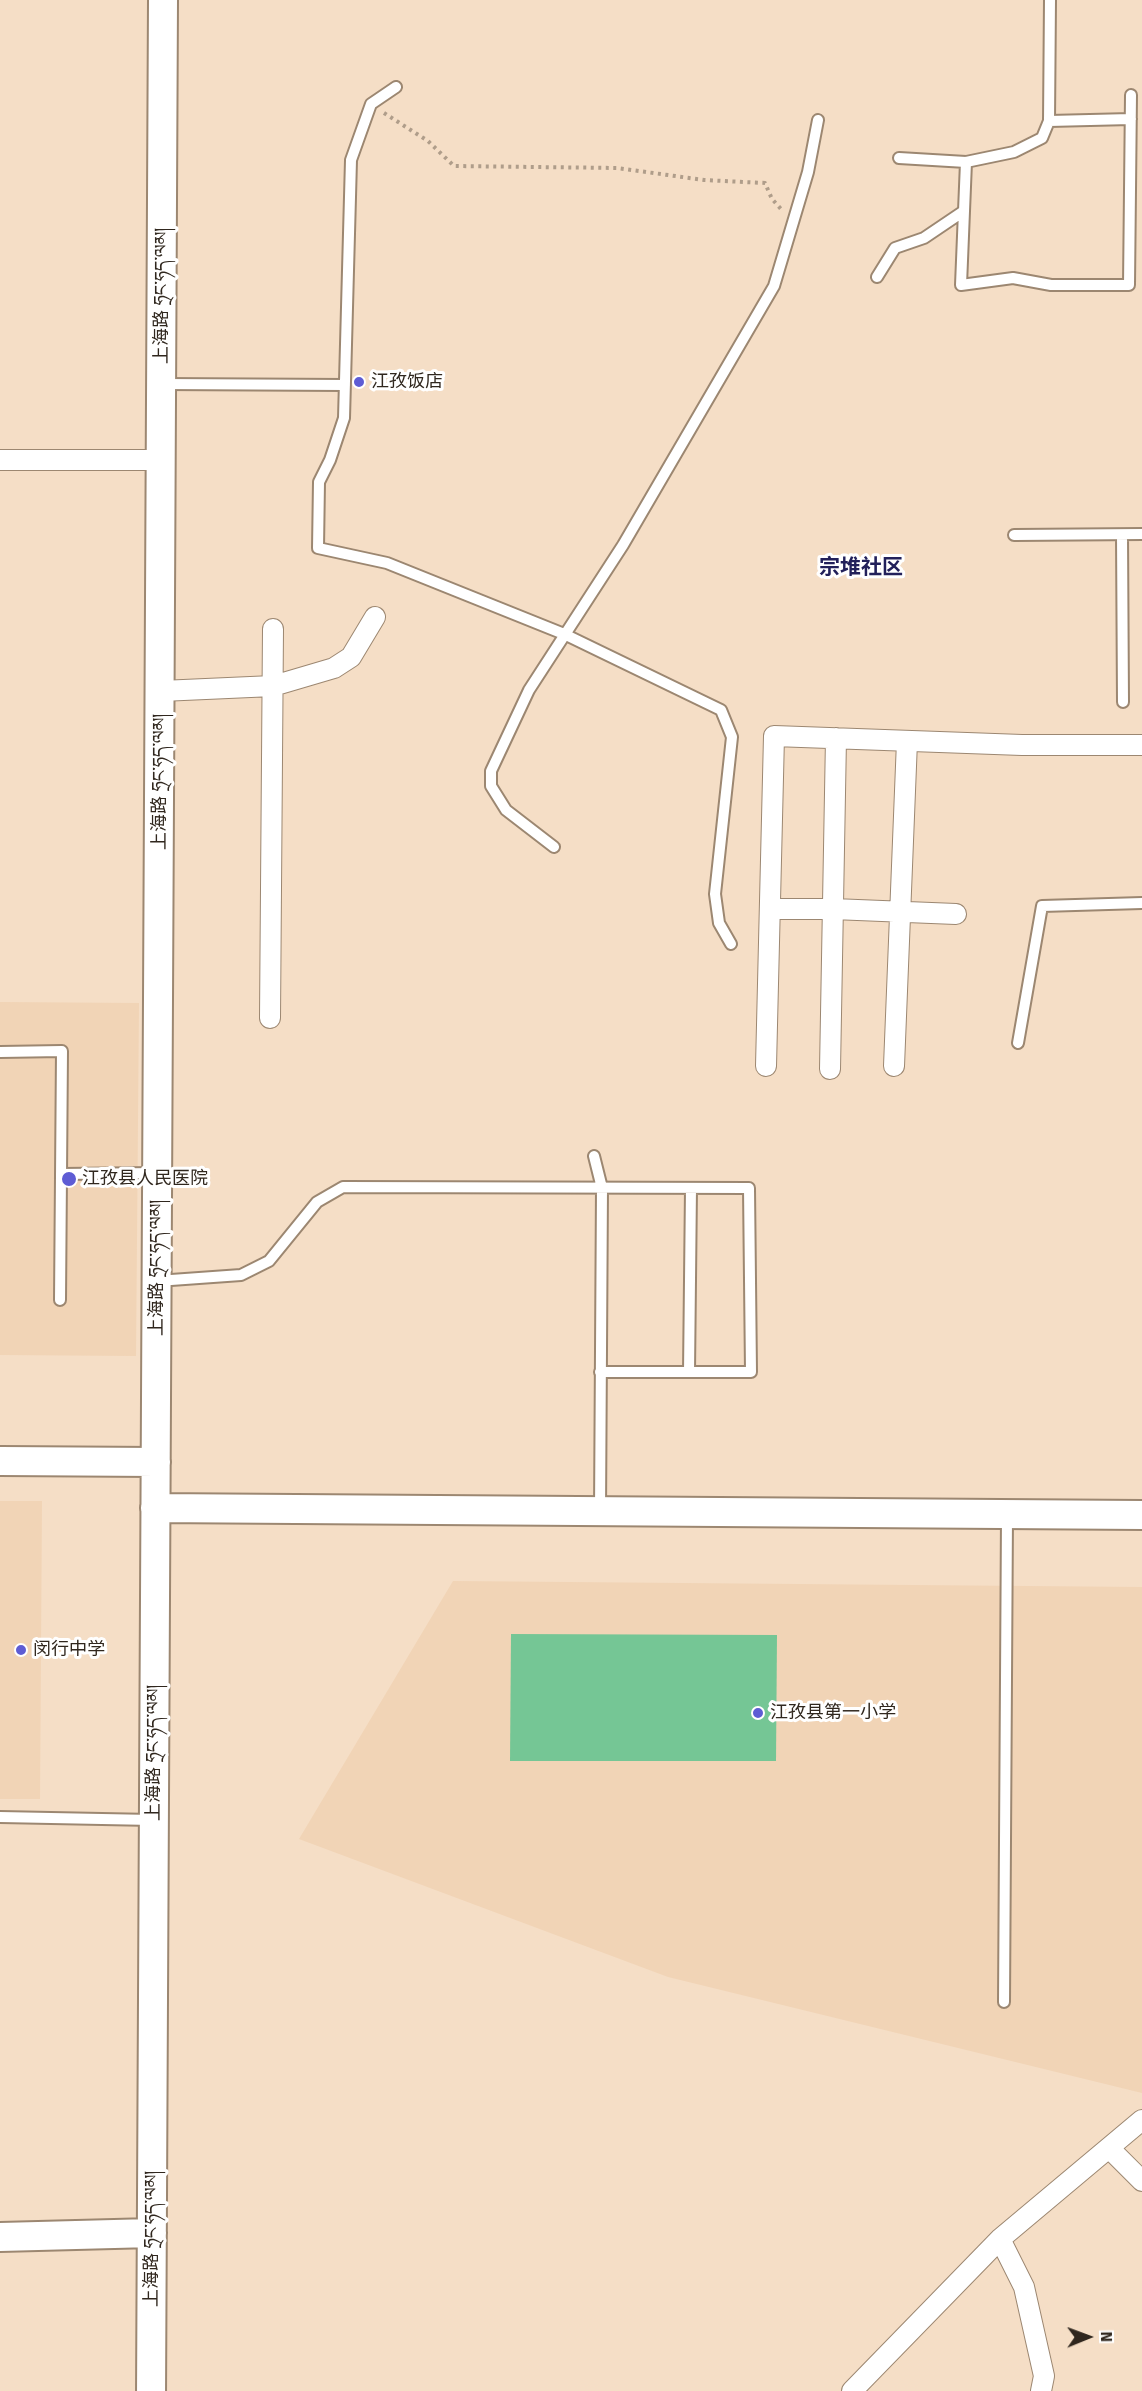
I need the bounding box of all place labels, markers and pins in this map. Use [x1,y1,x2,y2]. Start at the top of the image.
place label: 江孜饭店 [371,371,443,393]
marker: 江孜饭店 [352,375,366,389]
place label: 江孜县人民医院 [82,1168,208,1190]
marker: 江孜县人民医院 [60,1170,78,1188]
place label: 闵行中学 [33,1639,105,1661]
marker: 闵行中学 [14,1643,28,1657]
place label: 江孜县第一小学 [770,1702,896,1724]
marker: 江孜县第一小学 [751,1706,765,1720]

